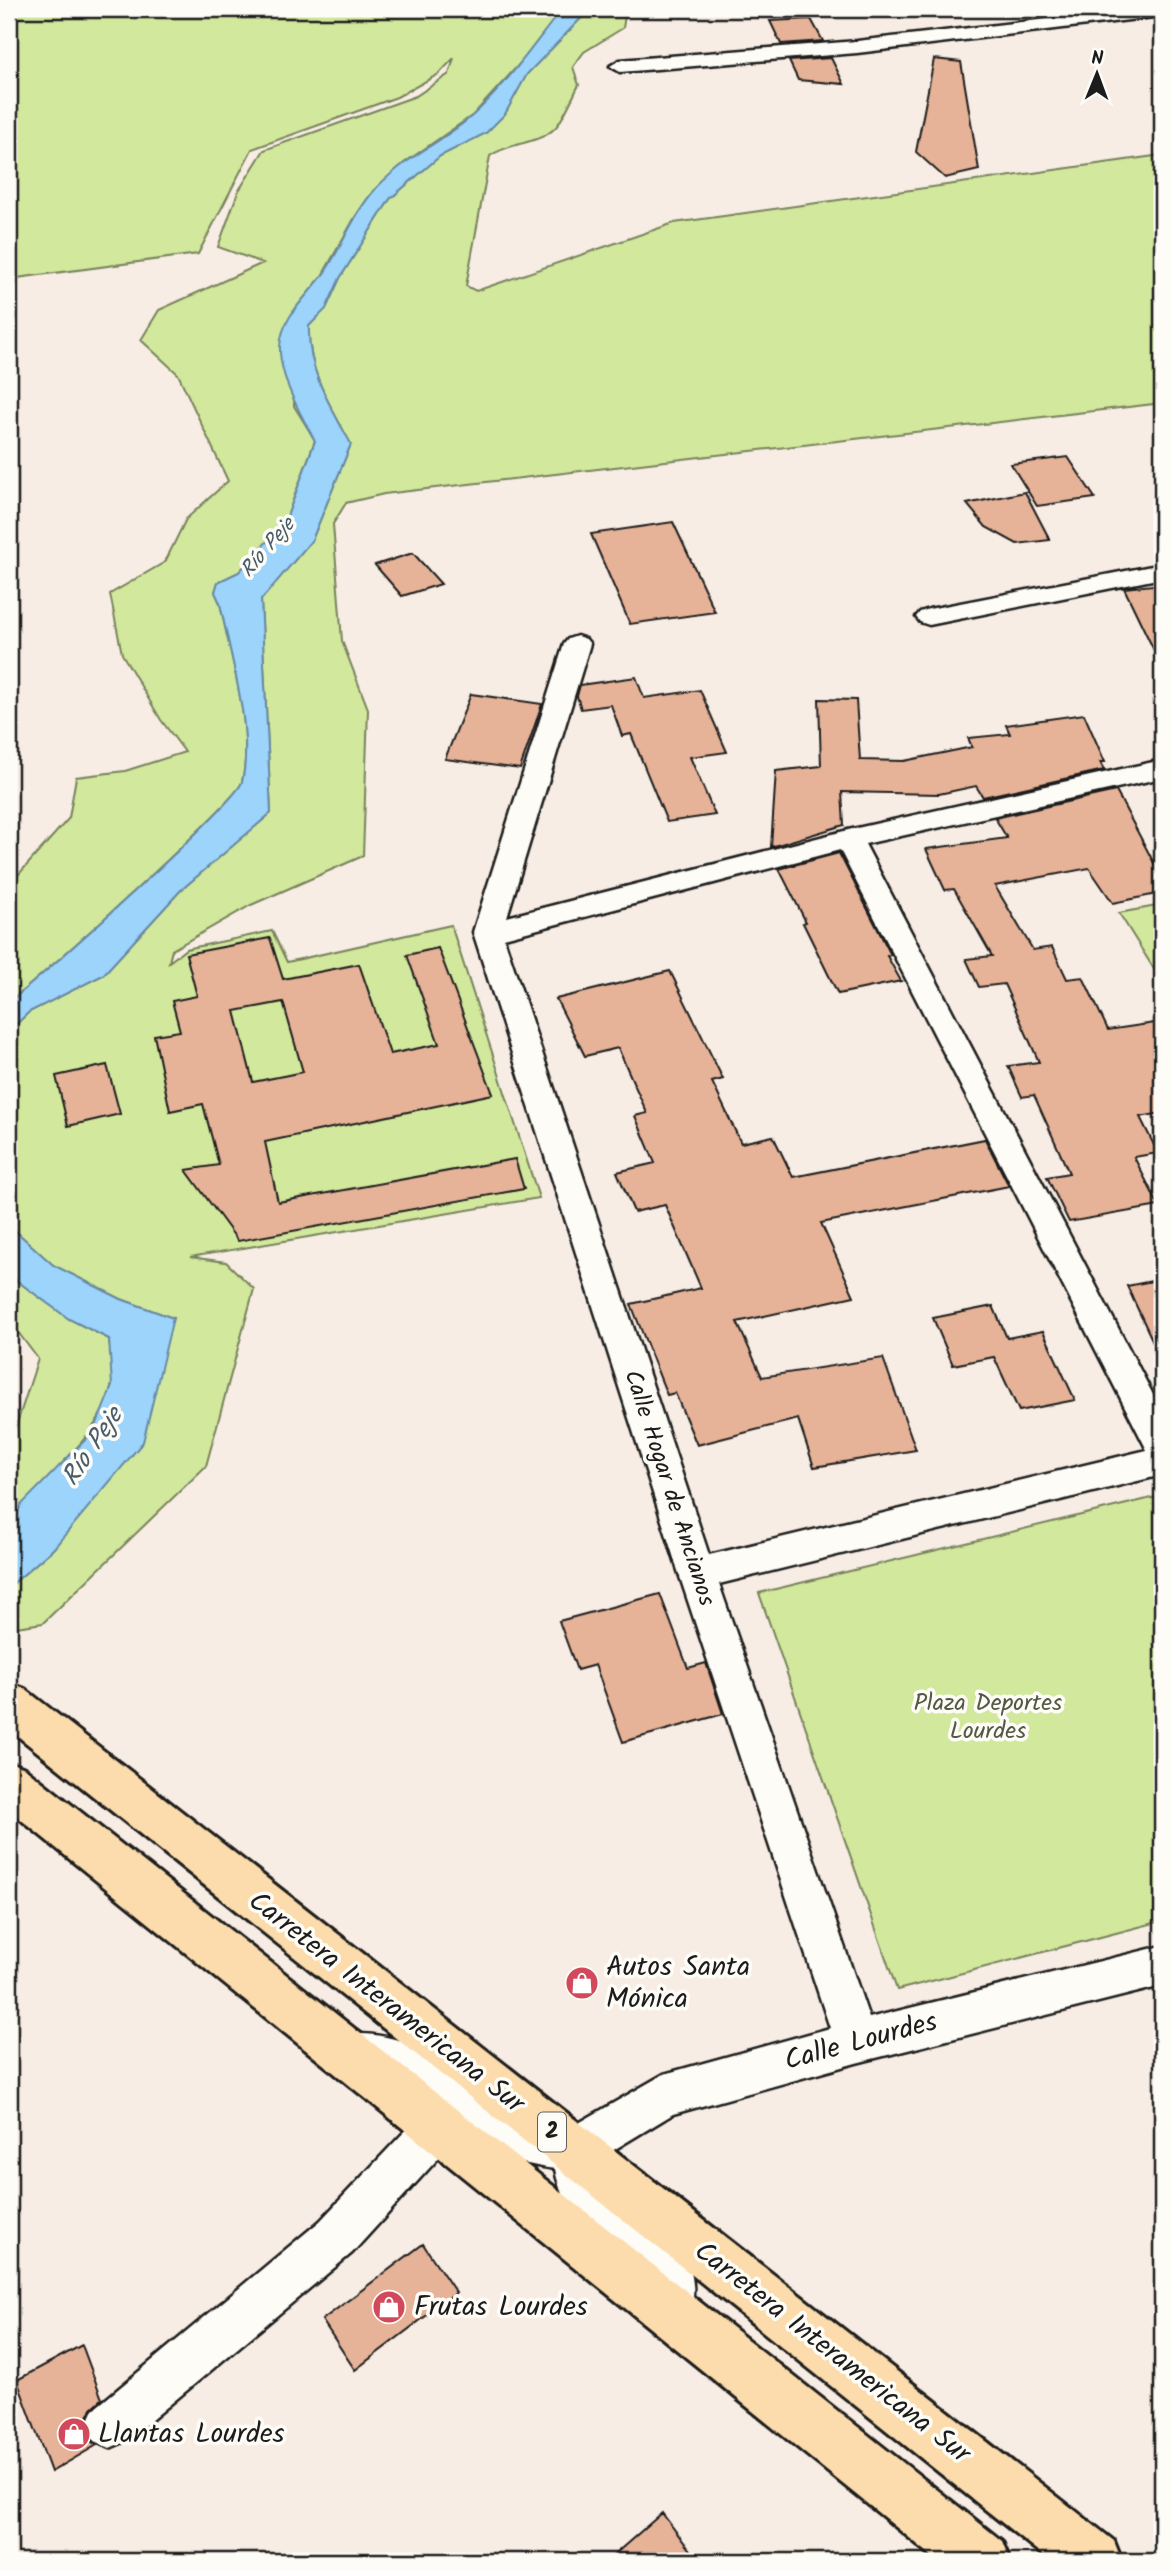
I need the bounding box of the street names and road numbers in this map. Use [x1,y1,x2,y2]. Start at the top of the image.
street label: Calle Hogar de Ancianos [612,1365,726,1611]
street label: Carretera Interamericana Sur [238,1880,536,2127]
street label: Calle Lourdes [780,2000,943,2084]
road number: 2 [538,2112,566,2152]
street label: Carretera Interamericana Sur [684,2230,982,2477]

